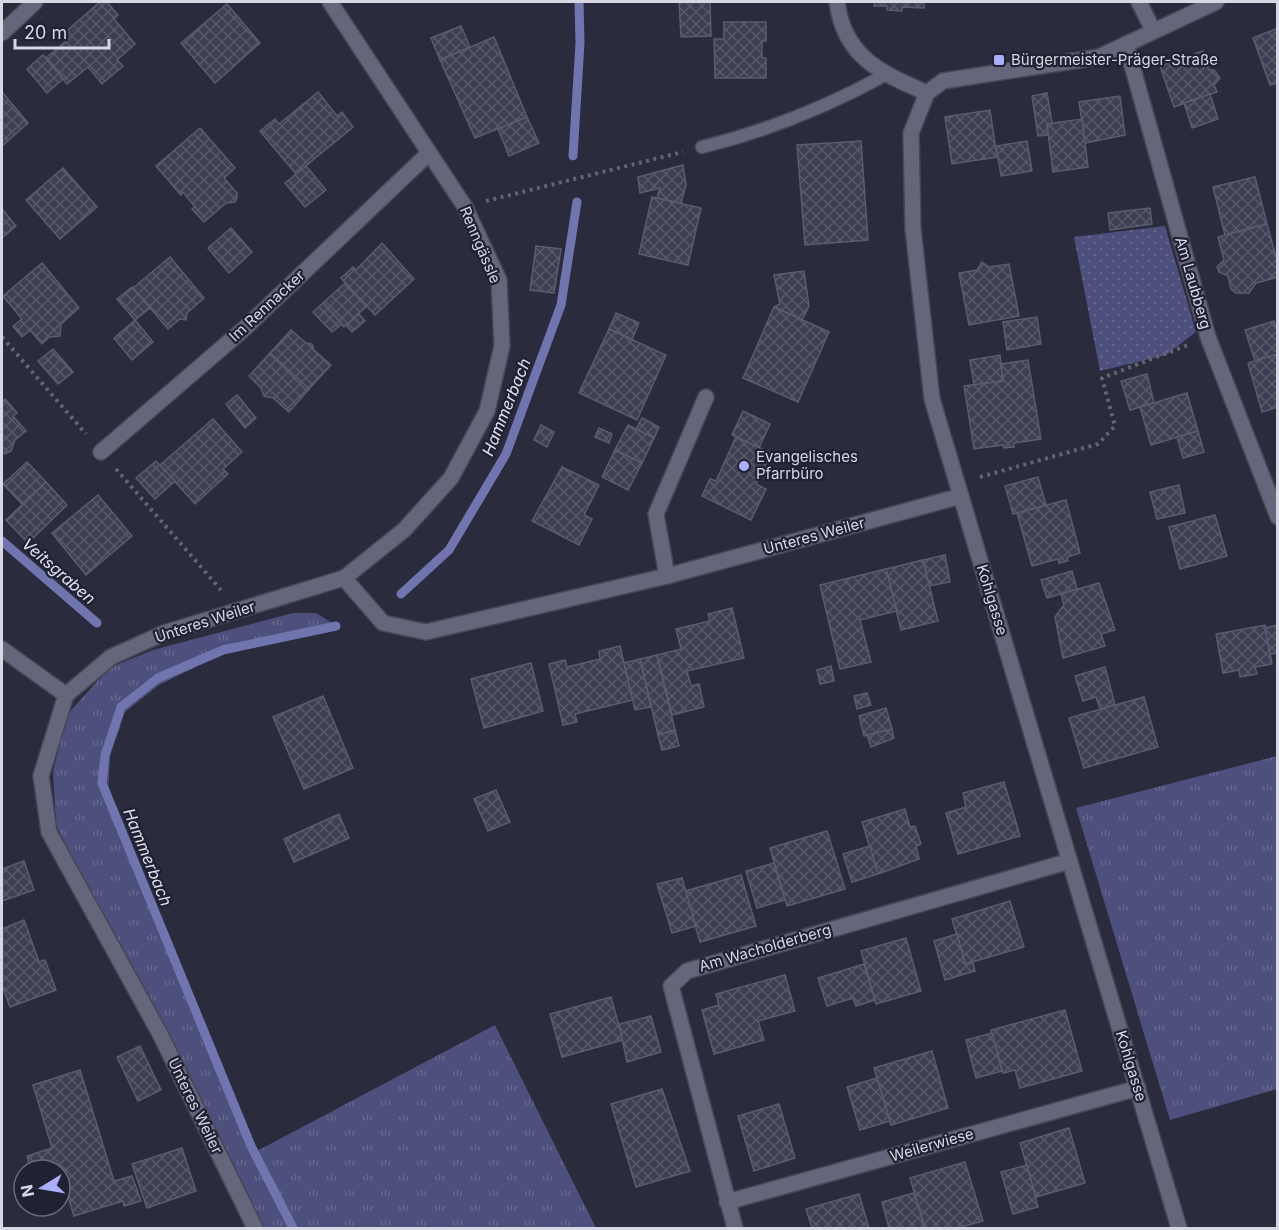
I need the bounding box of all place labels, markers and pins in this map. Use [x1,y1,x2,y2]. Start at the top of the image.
place label: Bürgermeister-Präger-Straße [1011,50,1218,69]
marker: Bürgermeister-Präger-Straße [992,53,1006,67]
place label: Evangelisches Pfarrbüro [756,447,858,483]
marker: Evangelisches Pfarrbüro [737,459,751,473]

